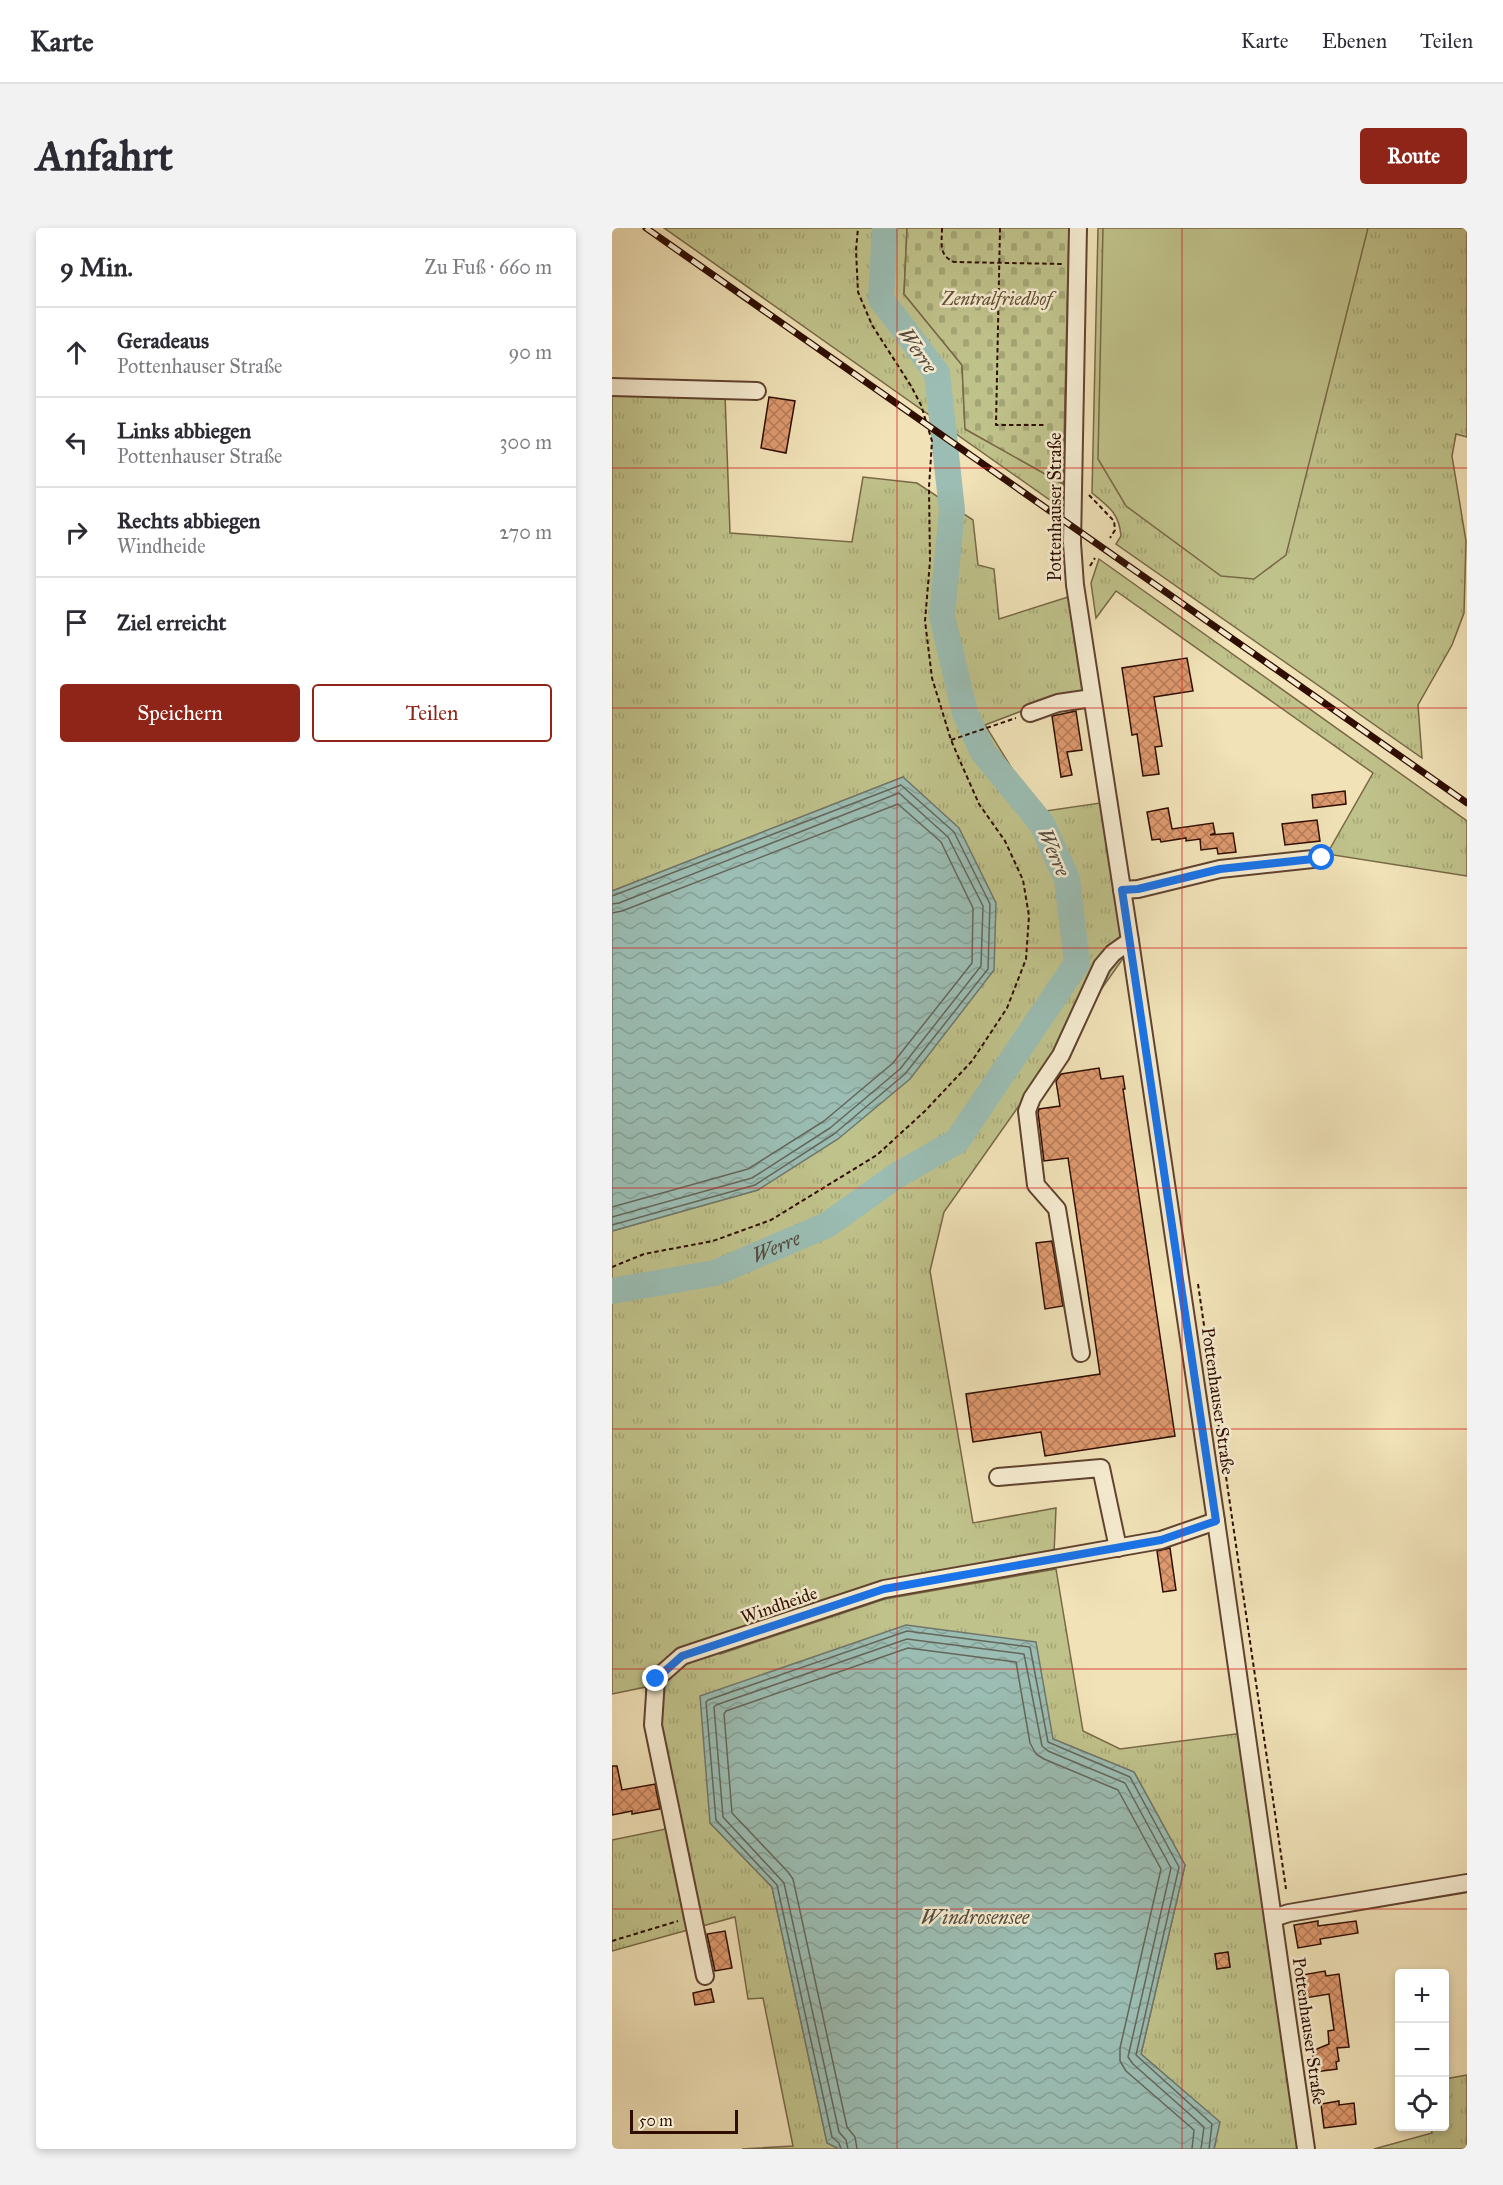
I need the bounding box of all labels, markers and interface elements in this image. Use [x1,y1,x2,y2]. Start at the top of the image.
text: Karte [30,24,94,59]
text: Karte [1241,28,1289,54]
text: Ebenen [1322,28,1387,54]
text: Teilen [1420,28,1473,54]
button: Route [1360,128,1467,184]
text: Anfahrt [36,130,173,182]
text: 9 Min. [60,251,133,283]
text: Zu Fuß · 660 m [424,255,552,279]
park label: Zentralfriedhof [941,288,1057,310]
water label: Werre [894,323,943,378]
text: Geradeaus [117,327,209,354]
icon: ahead [60,336,93,369]
text: 90 m [509,340,552,364]
text: Pottenhauser Straße [117,354,282,378]
text: Links abbiegen [117,417,251,444]
icon: left [60,426,93,459]
text: 300 m [500,430,552,454]
street label: Pottenhauser Straße [1044,433,1066,581]
text: Pottenhauser Straße [117,444,282,468]
text: Rechts abbiegen [117,507,260,534]
icon: right [60,516,93,549]
text: 270 m [499,520,552,544]
text: Windheide [117,534,206,558]
icon: arrive [60,606,93,639]
text: Ziel erreicht [117,609,226,636]
button: Speichern [60,684,300,742]
button: Teilen [312,684,552,742]
water label: Werre [1033,824,1075,880]
route start [1308,844,1334,870]
water label: Werre [748,1226,804,1268]
street label: Pottenhauser Straße [1197,1326,1239,1476]
street label: Windheide [738,1582,820,1628]
route end [642,1665,668,1691]
water label: Windrosensee [921,1905,1030,1929]
street label: Pottenhauser Straße [1288,1956,1330,2106]
map controls [1395,1969,1449,2131]
button: + [1395,1969,1449,2023]
button: − [1395,2023,1449,2077]
button: locate [1395,2077,1449,2131]
scale bar [630,2107,738,2134]
text: 50 m [639,2111,673,2130]

